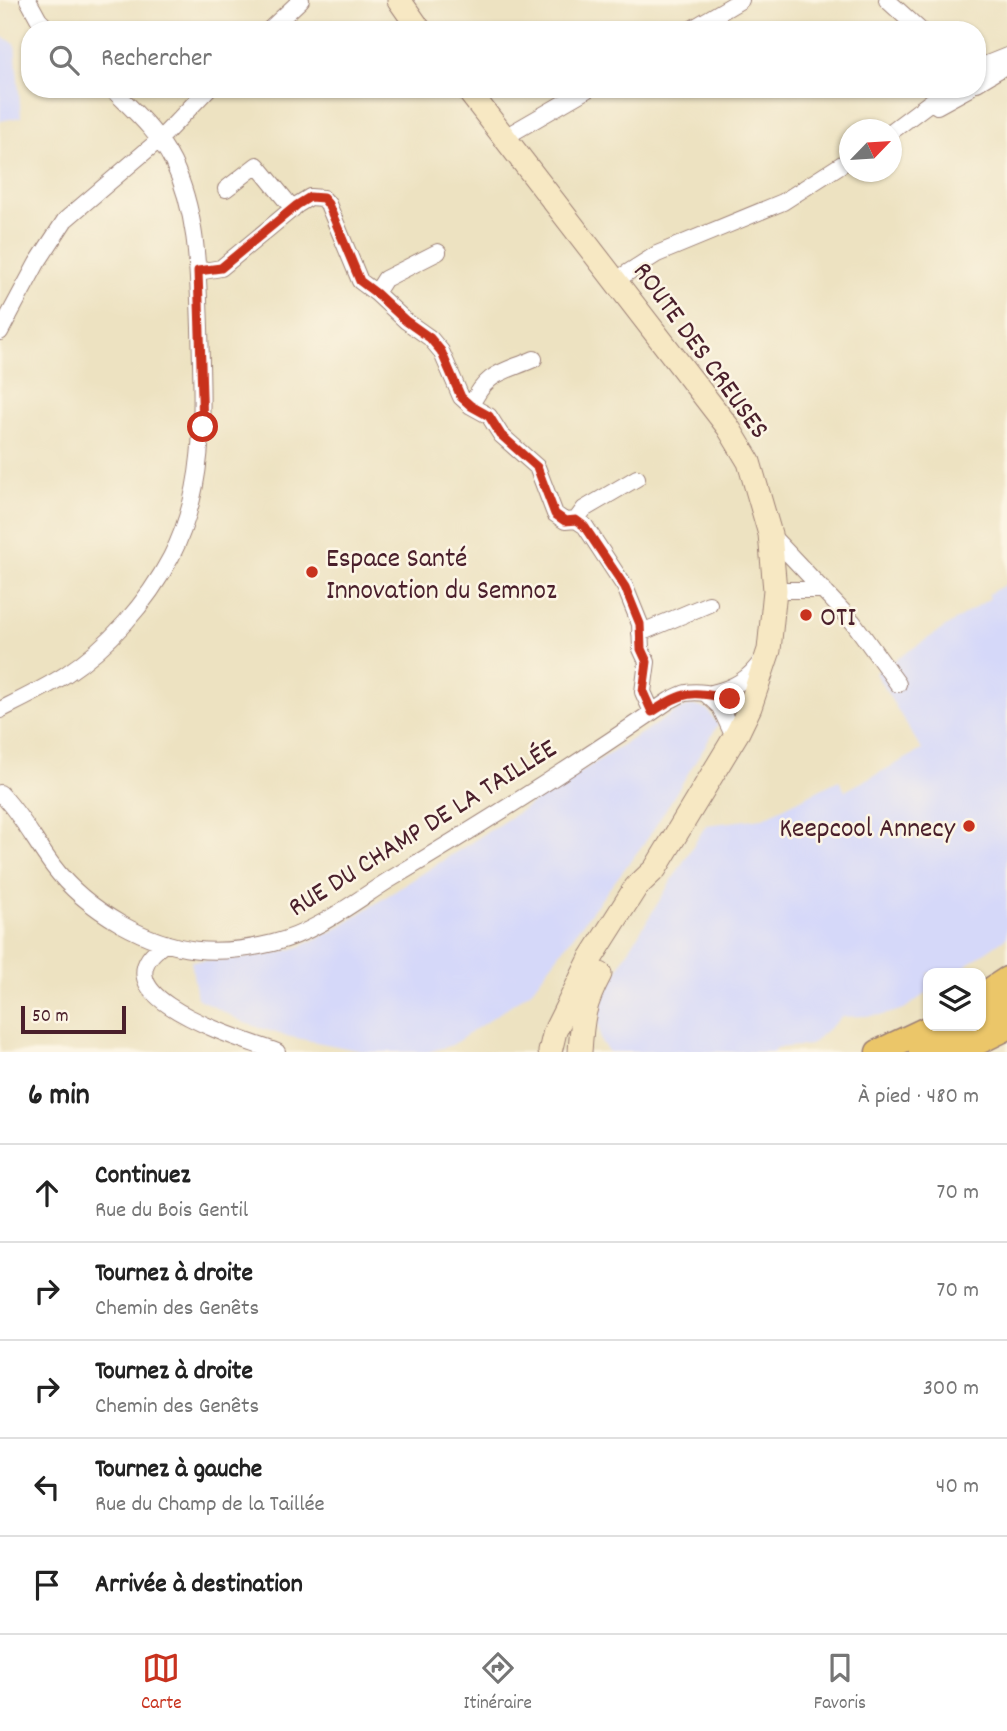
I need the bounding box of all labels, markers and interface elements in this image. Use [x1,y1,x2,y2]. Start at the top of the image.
search box [21,21,986,98]
icon: search [45,41,83,79]
text: Rechercher [101,41,212,78]
north arrow [839,119,902,182]
street label: ROUTE DES CREUSES [621,255,777,449]
route start [187,411,218,442]
place label: Espace Santé Innovation du Semnoz [326,541,557,613]
marker: Espace Santé Innovation du Semnoz [304,564,320,580]
place label: OTI [820,600,856,640]
marker: OTI [798,607,814,623]
route end [714,683,745,714]
street label: RUE DU CHAMP DE LA TAILLÉE [282,731,566,929]
place label: Keepcool Annecy [779,811,956,851]
marker: Keepcool Annecy [961,818,977,834]
map controls [923,968,986,1031]
button: layers [923,968,986,1031]
scale bar [21,1003,126,1035]
text: 50 m [32,1004,69,1031]
text: 6 min [28,1076,90,1119]
text: À pied · 480 m [858,1081,979,1114]
text: Continuez [95,1158,190,1195]
icon: ahead [28,1174,66,1212]
text: 70 m [937,1177,979,1210]
text: Rue du Bois Gentil [95,1195,248,1228]
text: Tournez à droite [95,1256,253,1293]
icon: right [28,1272,66,1310]
text: 70 m [937,1275,979,1308]
text: Chemin des Genêts [95,1293,259,1326]
text: Tournez à droite [95,1354,253,1391]
icon: right [28,1370,66,1408]
text: 300 m [923,1373,979,1406]
text: Chemin des Genêts [95,1391,259,1424]
text: Tournez à gauche [95,1452,262,1489]
icon: left [28,1468,66,1506]
text: 40 m [936,1471,979,1504]
text: Rue du Champ de la Taillée [95,1489,325,1522]
icon: arrive [28,1566,66,1604]
text: Arrivée à destination [95,1567,303,1604]
tab: Carte [141,1649,182,1718]
tab: Itinéraire [464,1649,532,1718]
tab: Favoris [814,1649,866,1718]

